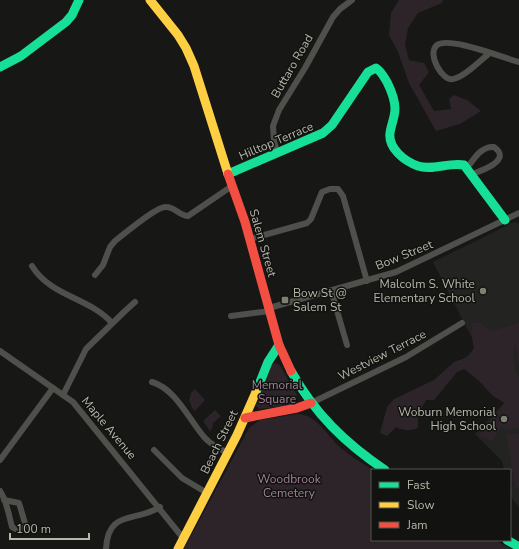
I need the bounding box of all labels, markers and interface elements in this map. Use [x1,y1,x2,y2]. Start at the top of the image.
street label: Buttaro Road [267,31,317,101]
street label: Hilltop Terrace [236,118,316,164]
street label: Salem Street [246,207,281,279]
street label: Bow Street [373,236,436,274]
place label: Malcolm S. White Elementary School [374,276,475,306]
place label: Bow St @ Salem St [293,285,347,315]
marker: Malcolm S. White Elementary School [478,286,488,296]
marker: Bow St @ Salem St [280,295,290,305]
street label: Westview Terrace [335,326,429,384]
park label: Memorial Square [252,377,303,407]
street label: Maple Avenue [78,393,140,463]
place label: Woburn Memorial High School [398,404,496,434]
street label: Beach Street [197,407,242,477]
marker: Woburn Memorial High School [499,414,509,424]
legend [371,469,511,541]
park label: Woodbrook Cemetery [257,471,322,501]
text: Fast [407,477,430,493]
text: Slow [407,497,435,513]
scale bar [10,515,89,541]
text: Jam [406,517,428,533]
text: 100 m [16,521,51,537]

